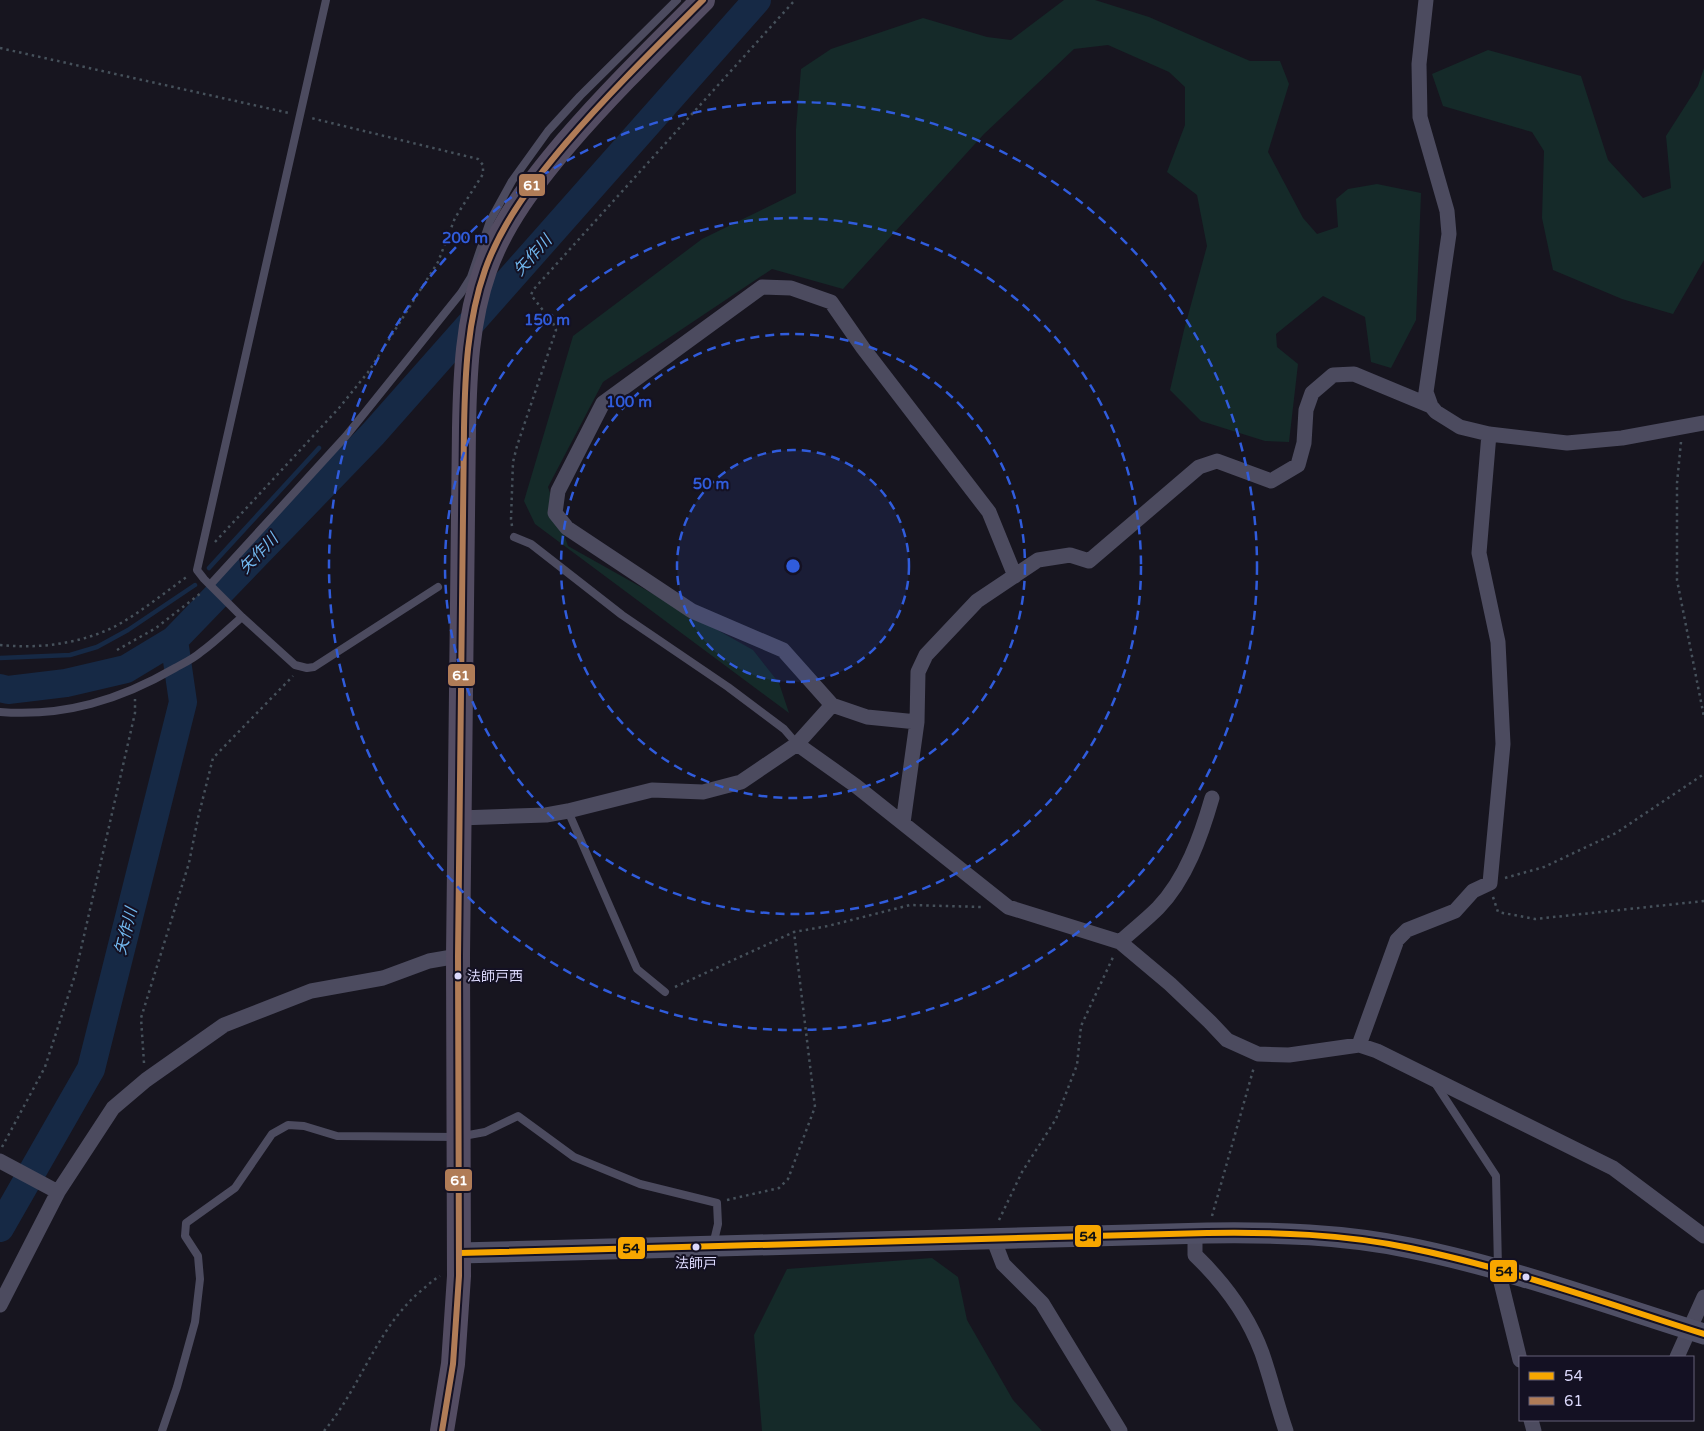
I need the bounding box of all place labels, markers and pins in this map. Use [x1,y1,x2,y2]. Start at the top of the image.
centre of rings [784,557,802,575]
place label: 法師戸西 [467,968,523,985]
marker: 法師戸西 [453,971,463,981]
marker: 法師戸 [691,1242,701,1252]
place label: 法師戸 [675,1255,717,1272]
unlabelled marker [1521,1272,1531,1282]

